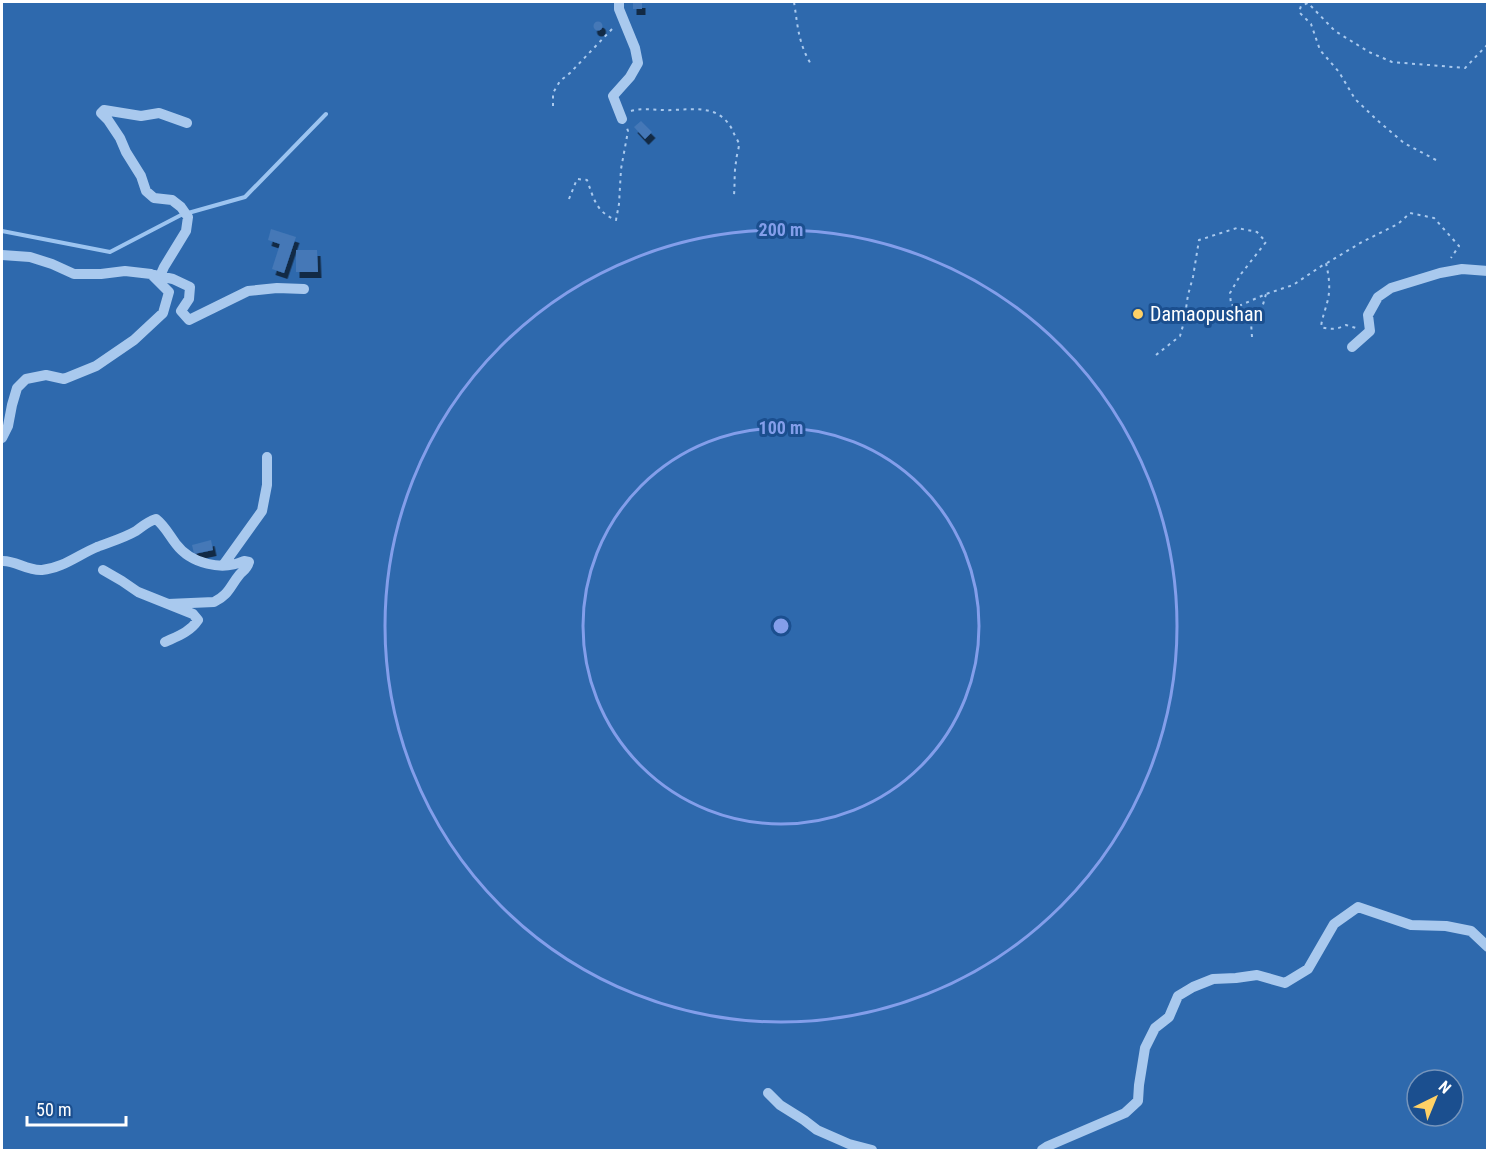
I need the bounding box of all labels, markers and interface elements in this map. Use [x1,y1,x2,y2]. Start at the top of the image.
text: 200 m [759,219,803,240]
place label: Damaopushan [1150,302,1263,326]
marker: Damaopushan [1131,307,1145,321]
text: 100 m [759,417,803,438]
centre of rings [771,616,791,636]
north arrow [1405,1068,1465,1128]
text: N [1435,1077,1455,1098]
scale bar [27,1089,126,1127]
text: 50 m [36,1099,71,1120]

